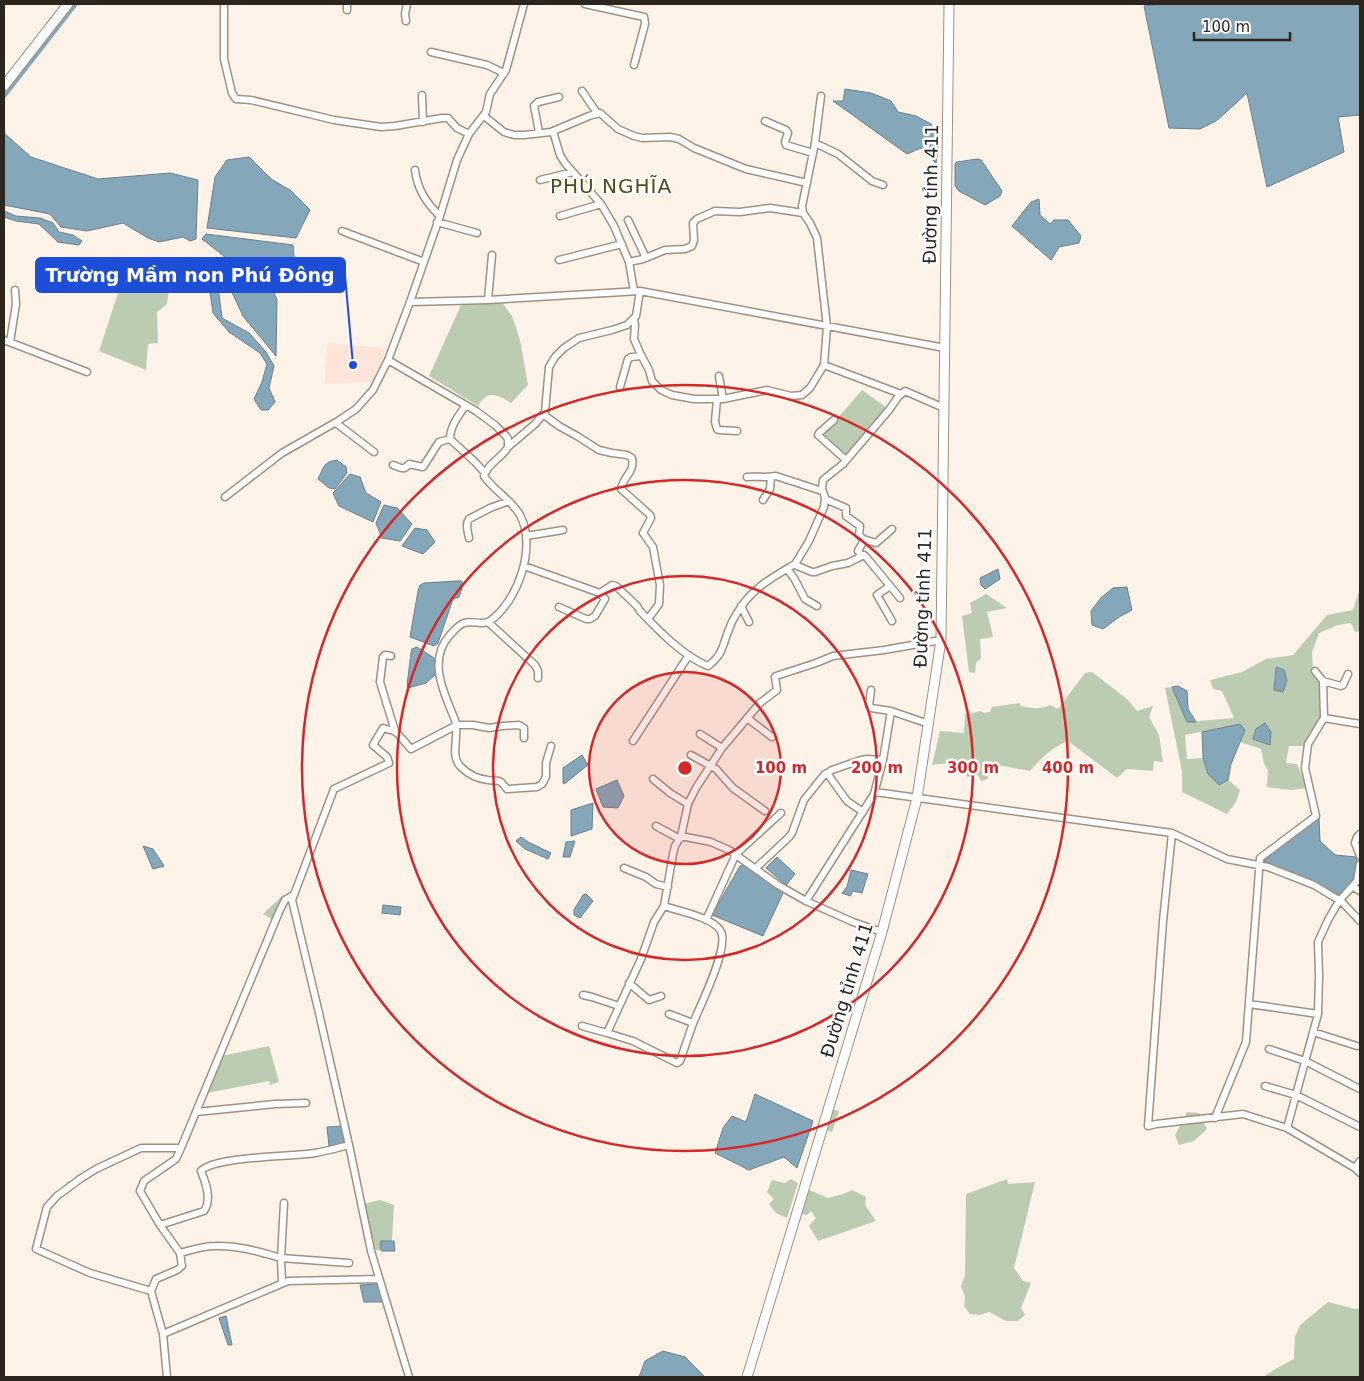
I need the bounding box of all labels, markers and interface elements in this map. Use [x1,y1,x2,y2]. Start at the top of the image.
scale bar [1194,10,1290,42]
text: 100 m [1202,18,1250,36]
street label: Đường tỉnh 411 [919,124,942,264]
district label: PHÚ NGHĨA [550,174,672,198]
callout: Trường Mầm non Phú Đông [36,258,345,292]
text: Trường Mầm non Phú Đông [45,264,335,286]
street label: Đường tỉnh 411 [910,528,935,668]
centre of rings [676,759,694,777]
text: 100 m [755,759,807,777]
text: 200 m [851,759,903,777]
text: 300 m [947,759,999,777]
text: 400 m [1042,759,1094,777]
street label: Đường tỉnh 411 [816,920,877,1060]

